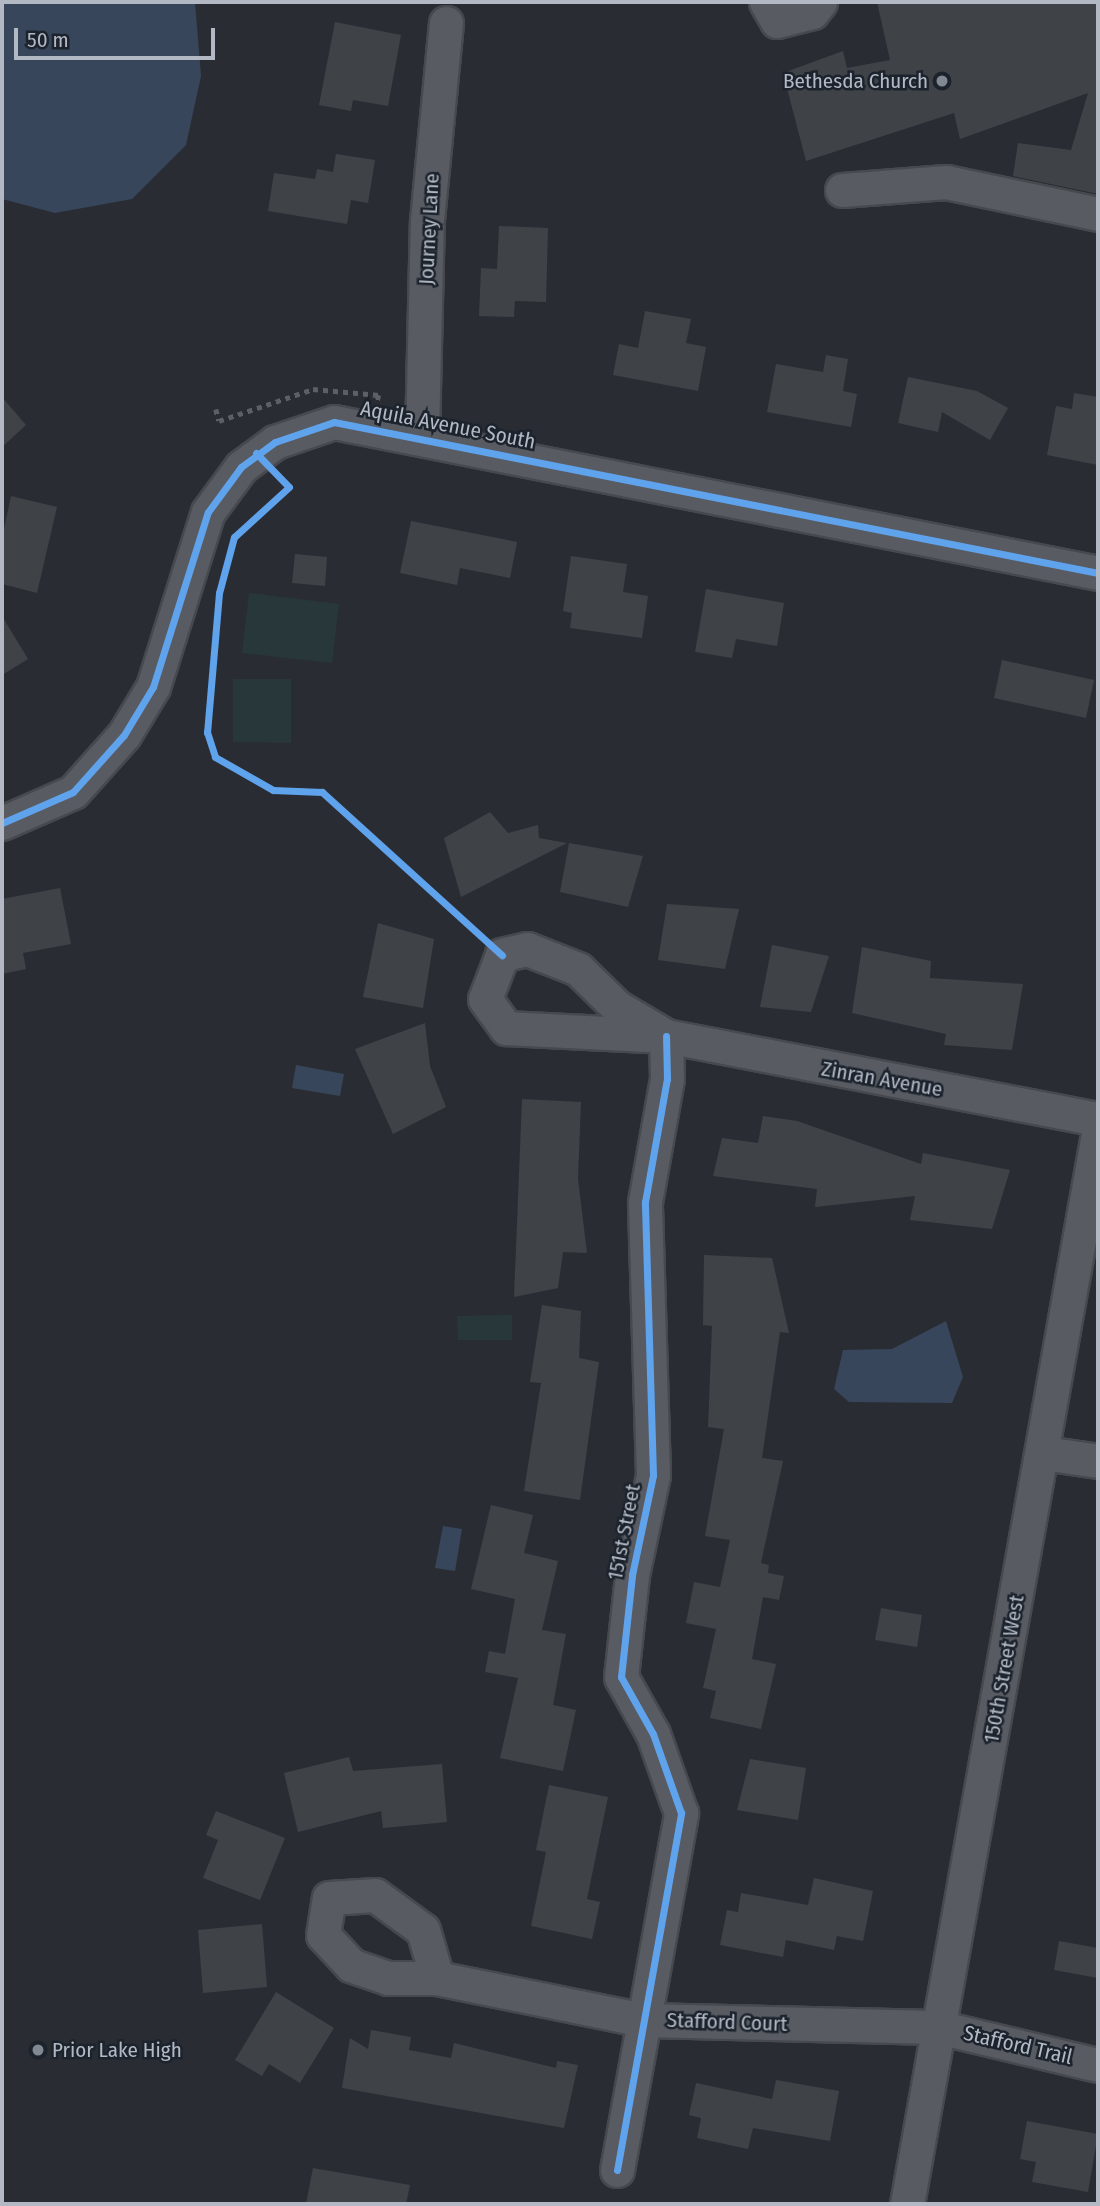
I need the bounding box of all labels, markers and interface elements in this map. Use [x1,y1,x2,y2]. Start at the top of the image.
scale bar [18,14,219,58]
text: 50 m [27,27,69,53]
place label: Bethesda Church [783,68,928,94]
marker: Bethesda Church [934,73,950,89]
street label: Journey Lane [413,173,445,285]
street label: Aquila Avenue South [358,396,538,454]
street label: Zinran Avenue [820,1056,944,1102]
street label: 151st Street [602,1482,646,1582]
street label: 150th Street West [979,1593,1029,1745]
street label: Stafford Court [666,2007,788,2037]
street label: Stafford Trail [961,2020,1075,2070]
place label: Prior Lake High [52,2037,182,2063]
marker: Prior Lake High [30,2042,46,2058]

